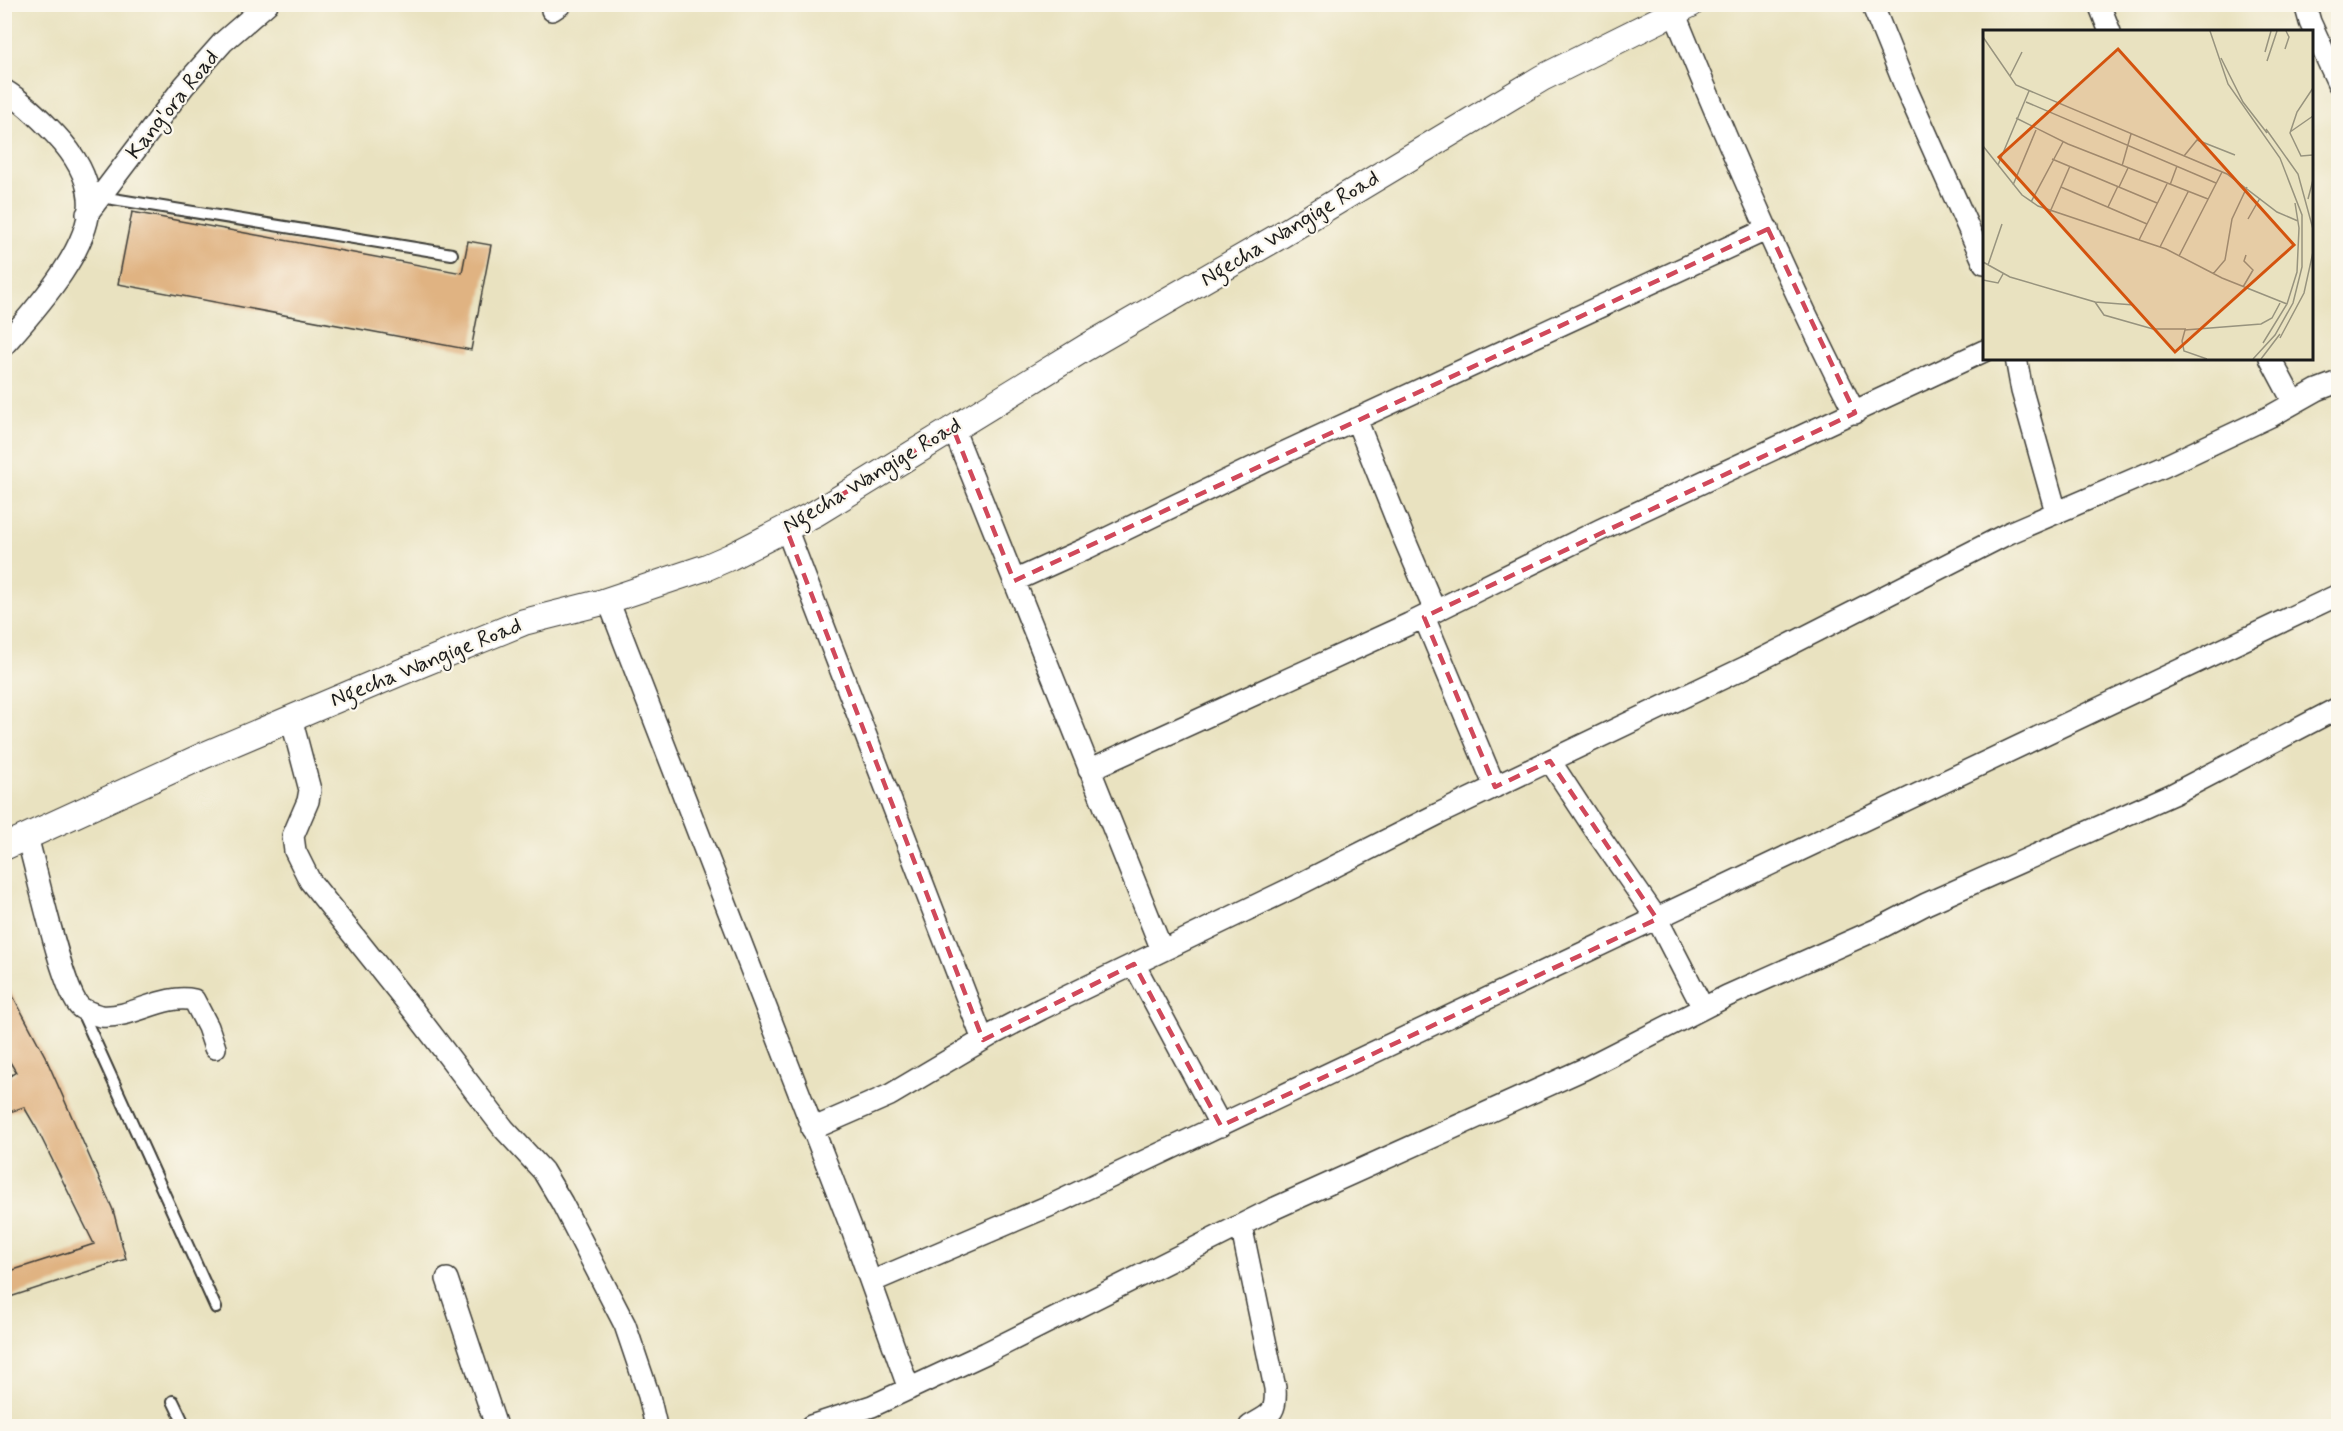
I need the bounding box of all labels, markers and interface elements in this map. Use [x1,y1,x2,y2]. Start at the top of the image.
inset map [1983,30,2313,360]
street label: Kang'ora Road [120,44,228,167]
street label: Ngecha Wangige Road [1195,165,1386,296]
street label: Ngecha Wangige Road [777,412,968,543]
street label: Ngecha Wangige Road [326,612,527,717]

